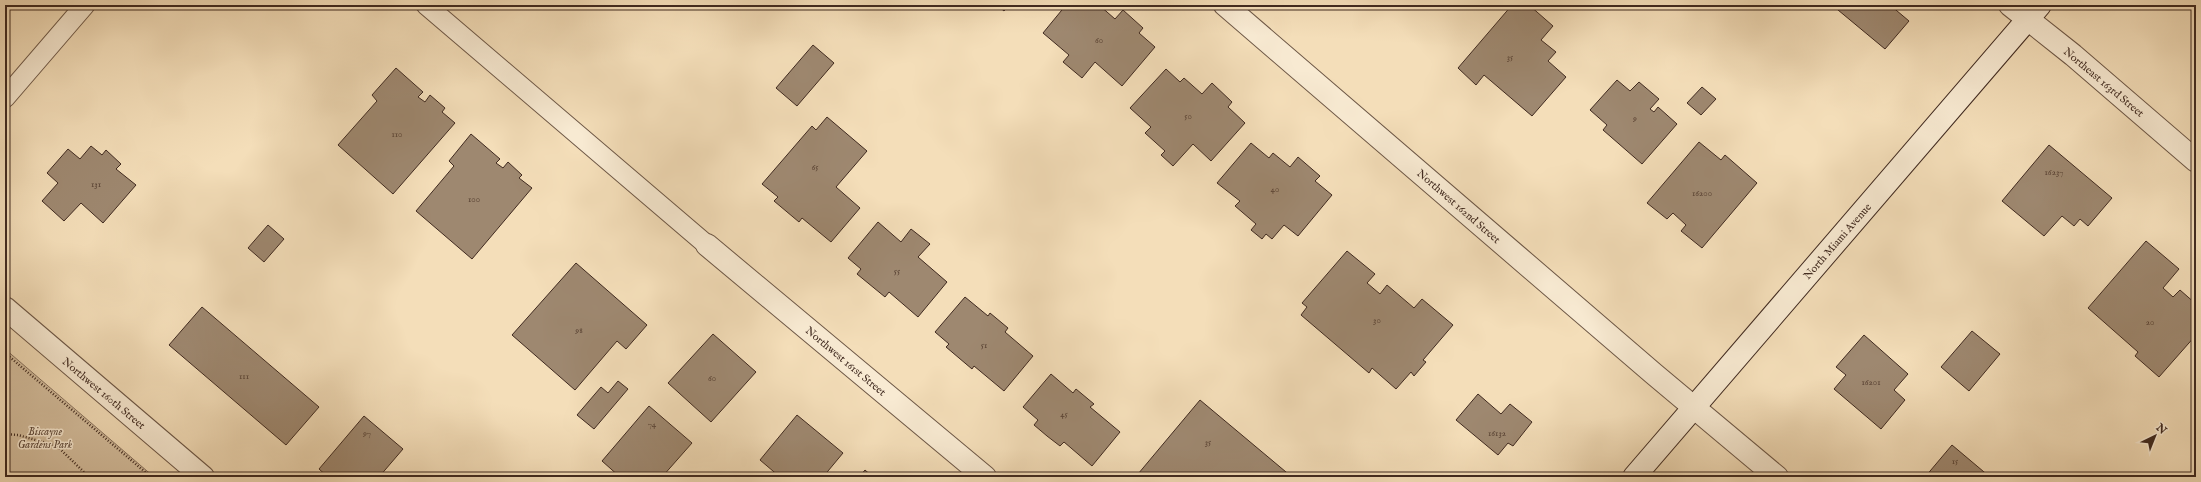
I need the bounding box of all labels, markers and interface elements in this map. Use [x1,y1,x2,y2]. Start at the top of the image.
house number: 60 [1095,35,1103,46]
street label: Northeast 163rd Street [2060,45,2147,121]
house number: 35 [1507,52,1514,63]
house number: 50 [1184,111,1192,122]
house number: 9 [1632,113,1637,124]
house number: 110 [391,129,403,140]
house number: 65 [811,162,819,173]
street label: Northwest 162nd Street [1414,167,1503,247]
house number: 16237 [2045,167,2063,178]
house number: 131 [91,179,101,190]
house number: 40 [1271,184,1279,195]
house number: 16200 [1692,188,1712,199]
house number: 100 [468,194,480,205]
street label: North Miami Avenue [1801,201,1875,283]
house number: 55 [894,266,901,277]
house number: 30 [1373,315,1381,326]
house number: 20 [2146,317,2154,328]
street label: Northwest 161st Street [802,324,889,400]
house number: 98 [574,325,583,336]
house number: 51 [981,340,987,351]
street label: Northwest 160th Street [59,355,148,433]
house number: 111 [239,371,249,382]
house number: 60 [708,373,716,384]
house number: 16201 [1861,377,1881,388]
house number: 45 [1060,409,1069,420]
north arrow [2135,416,2175,456]
house number: 74 [648,419,657,430]
text: N [2152,420,2170,438]
park label: Biscayne Gardens Park [18,425,73,452]
house number: 97 [362,428,371,439]
house number: 16132 [1488,428,1506,439]
house number: 35 [1205,437,1212,448]
house number: 15 [1952,456,1959,467]

